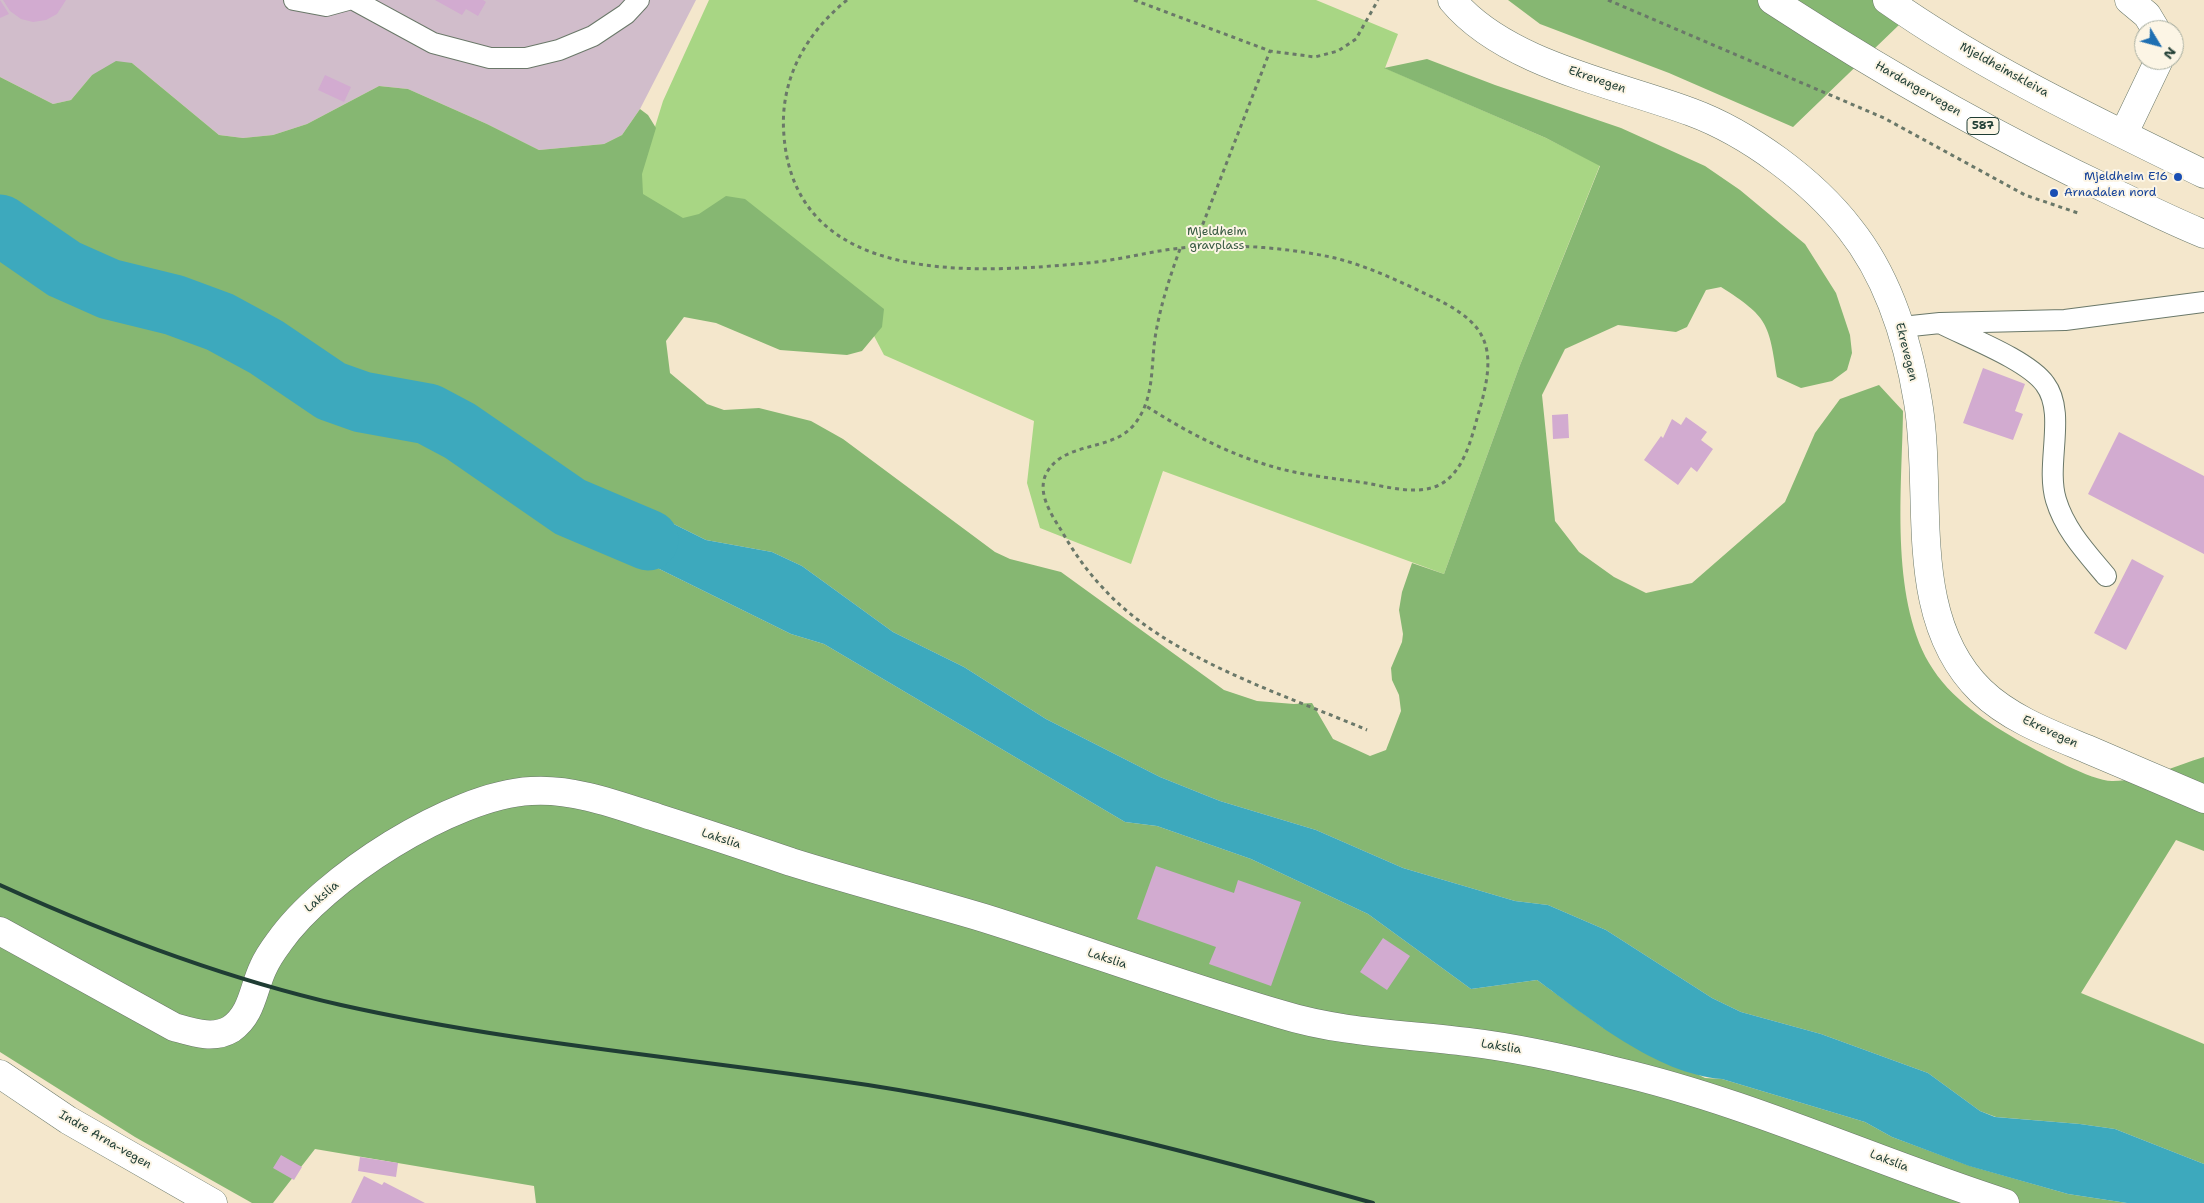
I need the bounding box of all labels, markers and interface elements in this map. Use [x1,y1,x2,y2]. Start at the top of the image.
north arrow [2134,20,2184,70]
street label: Mjeldheimskleiva [1957,40,2051,100]
text: N [2160,44,2181,63]
street label: Hardangervegen [1872,58,1964,120]
street label: Ekrevegen [1566,63,1628,97]
road number: 587 [1967,118,1999,134]
place label: Mjeldheim E16 [2084,170,2168,184]
marker: Mjeldheim E16 [2172,171,2184,183]
place label: Arnadalen nord [2064,186,2156,200]
marker: Arnadalen nord [2048,187,2060,199]
park label: Mjeldheim gravplass [1187,225,1247,253]
street label: Ekrevegen [1892,321,1920,383]
street label: Ekrevegen [2020,713,2080,751]
street label: Lakslia [699,826,743,852]
street label: Lakslia [302,878,342,916]
street label: Lakslia [1085,946,1129,972]
street label: Lakslia [1480,1037,1522,1057]
street label: Indre Arna-vegen [56,1108,154,1172]
street label: Lakslia [1867,1147,1911,1175]

